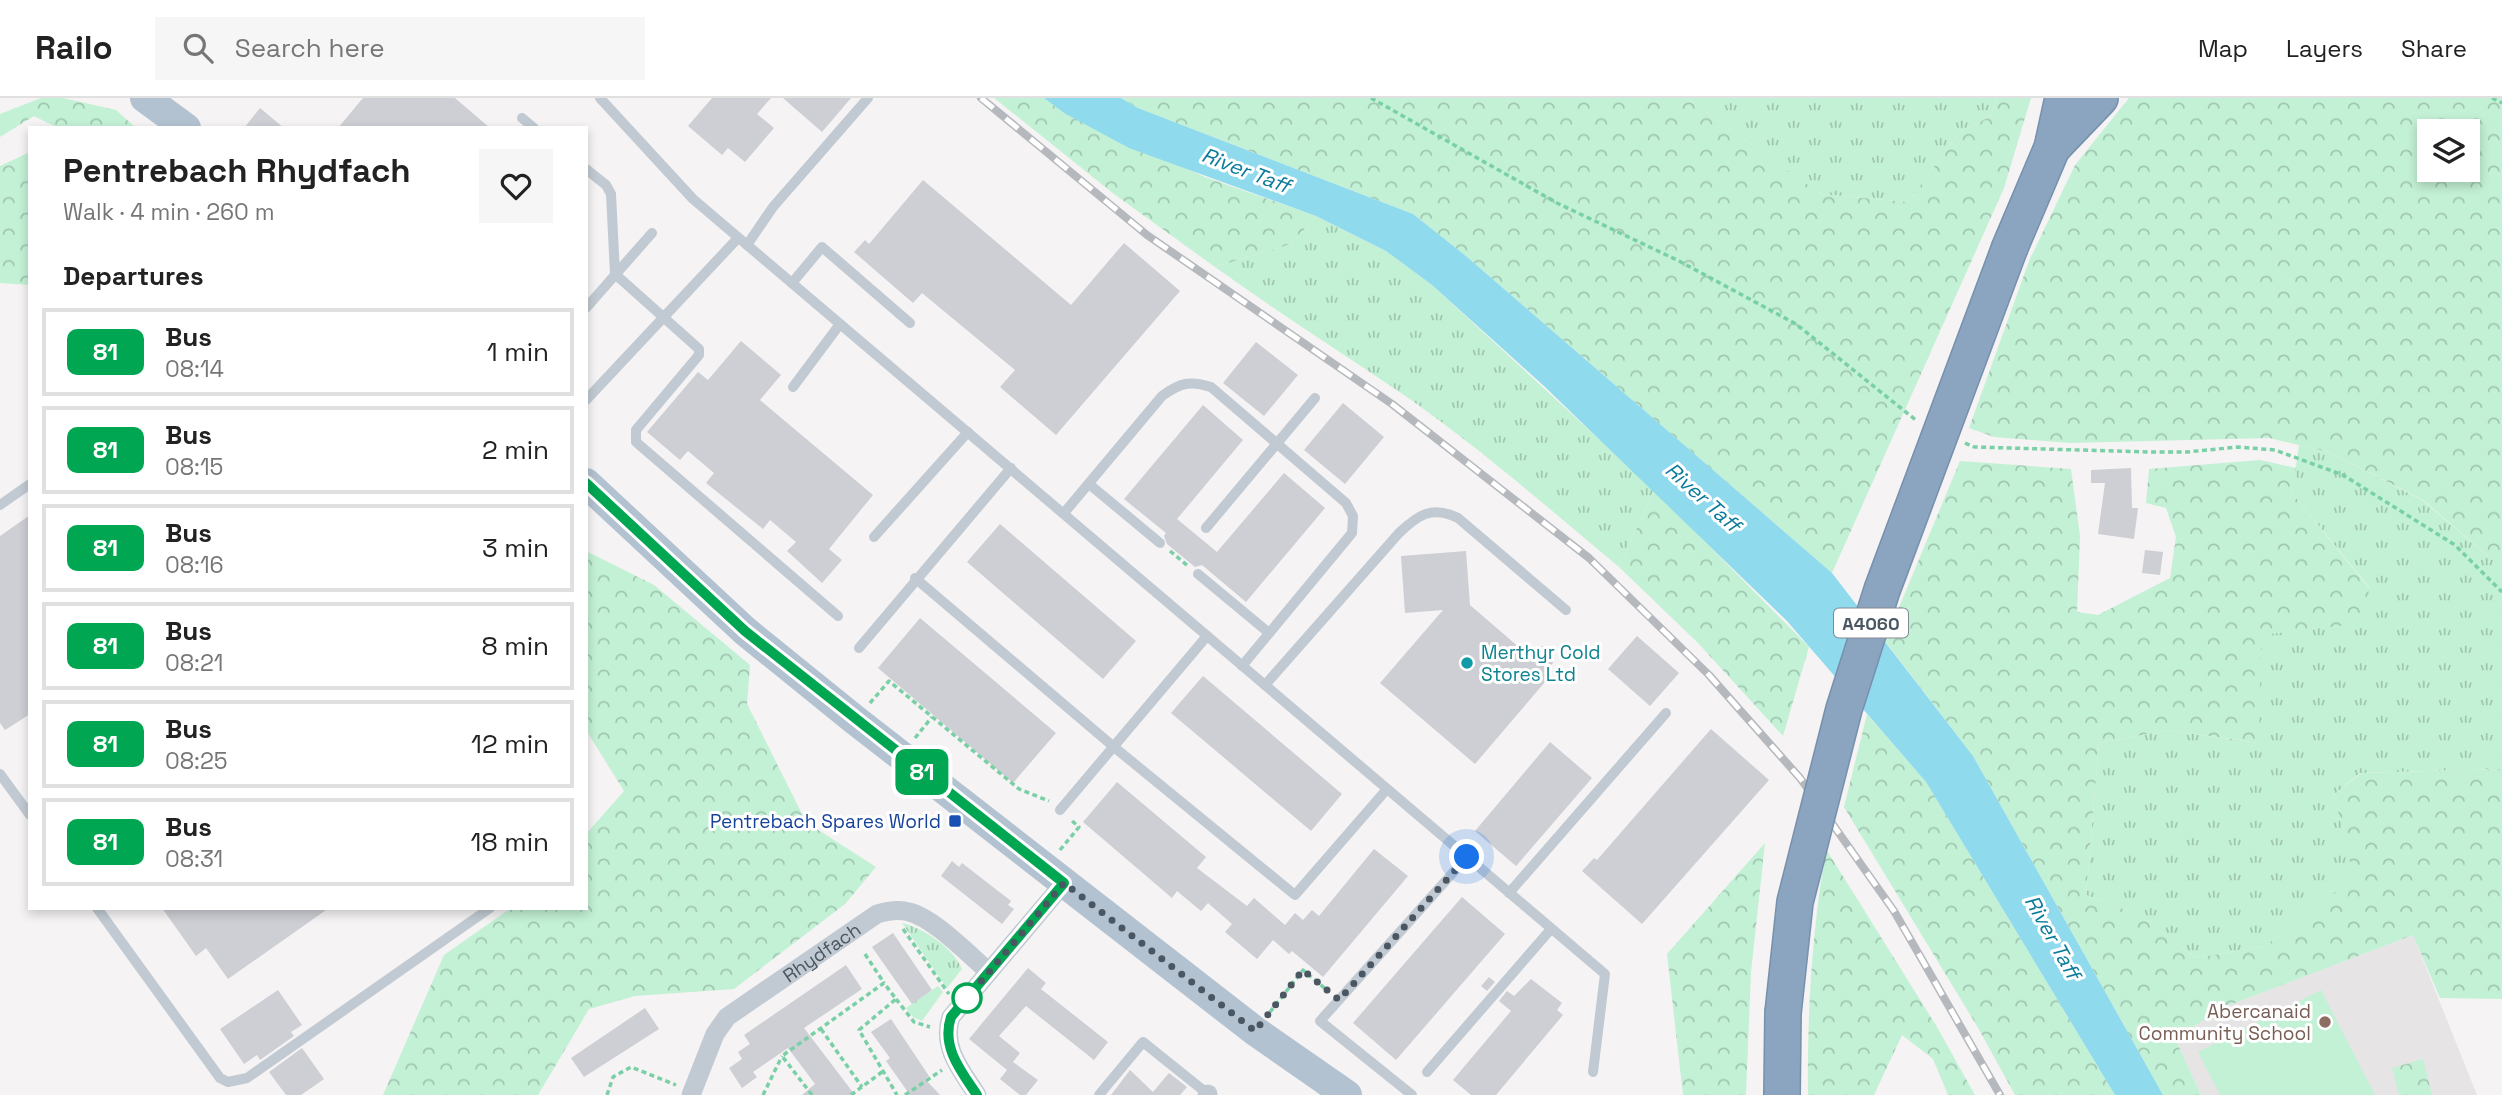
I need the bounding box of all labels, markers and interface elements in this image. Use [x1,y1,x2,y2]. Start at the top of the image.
search box [155,17,645,80]
text: Railo [35,27,113,69]
icon: search [179,29,217,67]
text: Search here [235,31,385,65]
text: Map [2198,33,2248,64]
text: Layers [2286,33,2363,64]
text: Share [2401,33,2467,64]
map controls [2417,119,2480,182]
button: layers [2417,119,2480,182]
water label: River Taff [1198,141,1297,200]
button: heart [479,149,553,223]
text: Pentrebach Rhydfach [63,150,411,192]
text: Walk · 4 min · 260 m [63,197,275,227]
text: Departures [63,259,204,293]
text: Bus [165,320,212,354]
text: 1 min [487,335,549,369]
text: 81 [93,336,118,367]
text: 08:14 [165,354,224,384]
text: Bus [165,418,212,452]
text: 2 min [482,433,549,467]
text: 81 [93,434,118,465]
text: 08:15 [165,452,223,482]
water label: River Taff [1660,456,1749,540]
text: Bus [165,516,212,550]
text: 3 min [482,531,549,565]
text: 81 [93,532,118,563]
text: 08:16 [165,550,224,580]
road number: A4060 [1834,608,1908,638]
text: Bus [165,614,212,648]
text: 8 min [481,629,549,663]
text: 81 [93,630,118,661]
place label: Merthyr Cold Stores Ltd [1481,640,1601,687]
text: 08:21 [165,648,223,678]
marker: Merthyr Cold Stores Ltd [1459,655,1475,671]
text: Bus [165,712,212,746]
text: 12 min [471,727,549,761]
text: 81 [93,728,118,759]
text: 08:25 [165,746,228,776]
line badge: 81 [890,749,954,795]
text: 81 [909,756,935,787]
place label: Pentrebach Spares World [710,809,941,834]
text: Bus [165,810,212,844]
marker: Pentrebach Spares World [947,813,963,829]
text: 18 min [471,825,549,859]
text: 81 [93,826,118,857]
your location [1449,839,1484,874]
text: 08:31 [165,844,223,874]
water label: River Taff [2019,890,2089,987]
street label: Rhydfach [778,917,865,988]
unlabelled marker [952,983,982,1013]
place label: Abercanaid Community School [2139,999,2311,1046]
marker: Abercanaid Community School [2317,1014,2333,1030]

